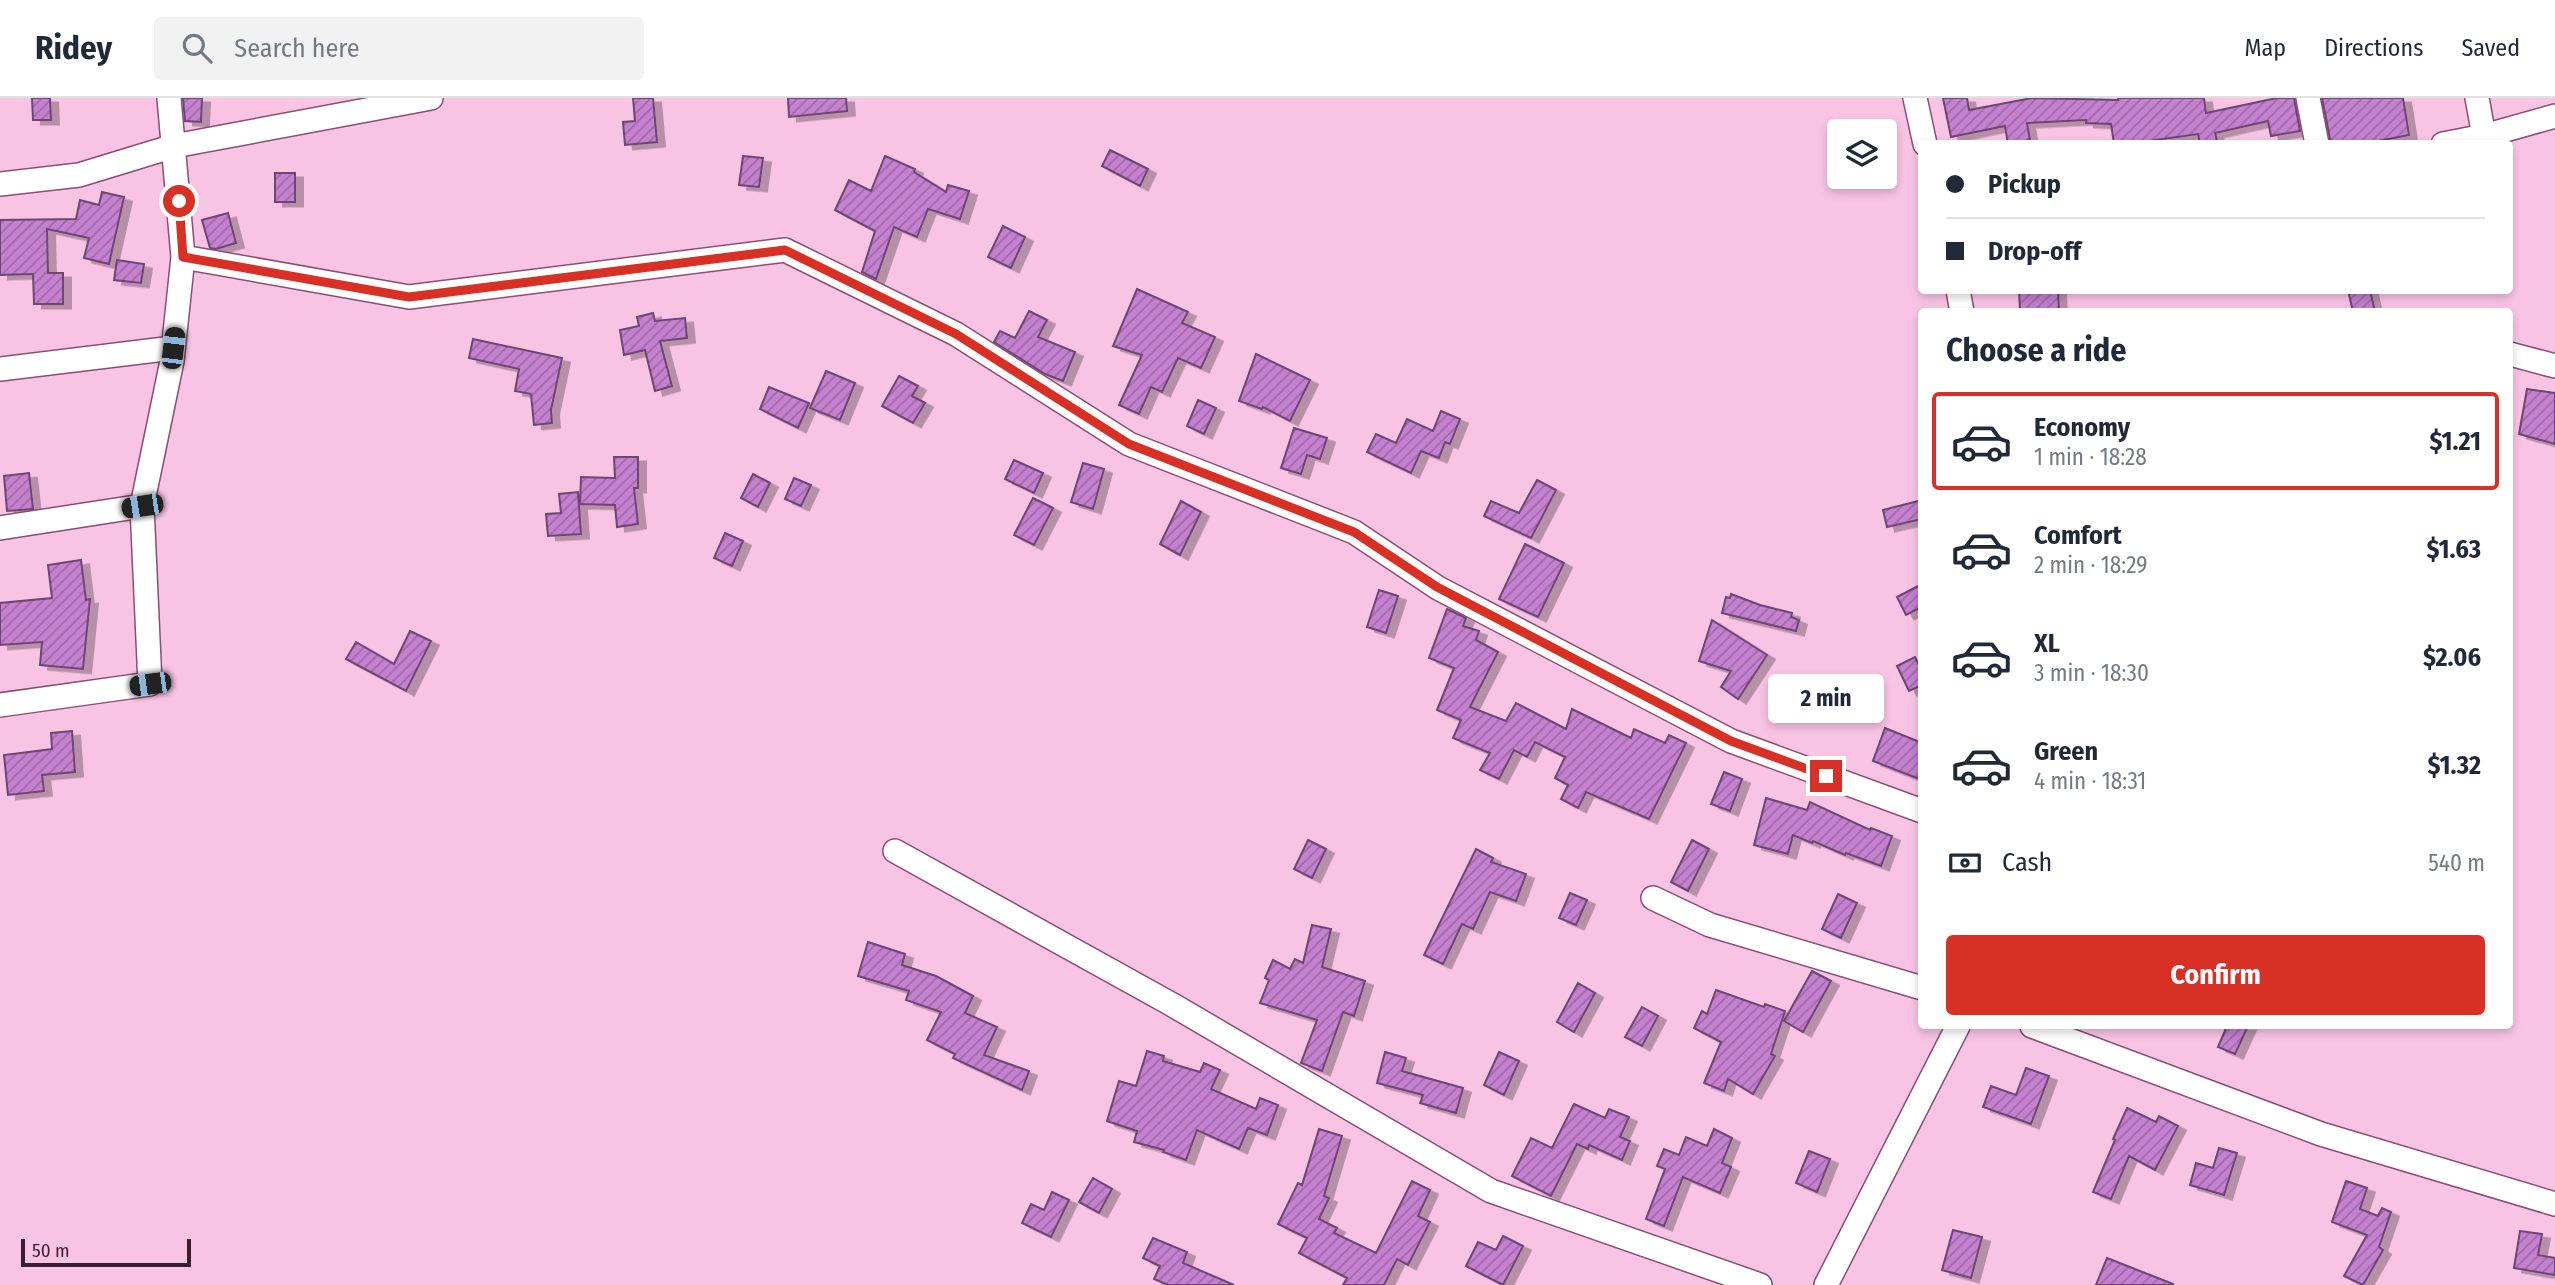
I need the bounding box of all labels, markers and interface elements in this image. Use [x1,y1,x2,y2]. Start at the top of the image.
search box [154,17,644,80]
text: Ridey [35,28,112,68]
icon: search [178,29,216,67]
text: Search here [234,33,360,64]
text: Map [2245,34,2286,62]
text: Directions [2324,34,2423,62]
text: Saved [2461,34,2520,62]
map controls [1827,119,1897,189]
button: layers [1827,119,1897,189]
text: Pickup [1988,169,2061,200]
route start [163,185,195,217]
text: Drop-off [1988,236,2081,267]
car [161,326,186,370]
text: Choose a ride [1946,331,2127,369]
icon: car [1950,410,2013,473]
text: Economy [2034,412,2130,443]
text: $1.21 [2429,426,2481,457]
text: 1 min · 18:28 [2034,443,2147,471]
car [120,492,165,520]
icon: car [1950,518,2013,581]
text: Comfort [2034,520,2122,551]
text: $1.63 [2427,534,2481,565]
text: 2 min · 18:29 [2034,551,2147,579]
icon: car [1950,626,2013,689]
text: XL [2034,628,2060,659]
text: $2.06 [2423,642,2481,673]
text: 3 min · 18:30 [2034,659,2149,687]
car [128,671,173,697]
callout: 2 min [1768,674,1884,724]
text: 2 min [1801,684,1852,712]
icon: car [1950,734,2013,797]
text: Green [2034,736,2098,767]
text: $1.32 [2427,750,2481,781]
route end [1810,760,1842,792]
text: 4 min · 18:31 [2034,767,2146,795]
icon: cash [1946,844,1984,882]
text: Cash [2002,847,2052,878]
text: 540 m [2428,849,2485,877]
button: Confirm [1946,935,2485,1015]
scale bar [21,1236,191,1268]
text: 50 m [32,1239,70,1262]

